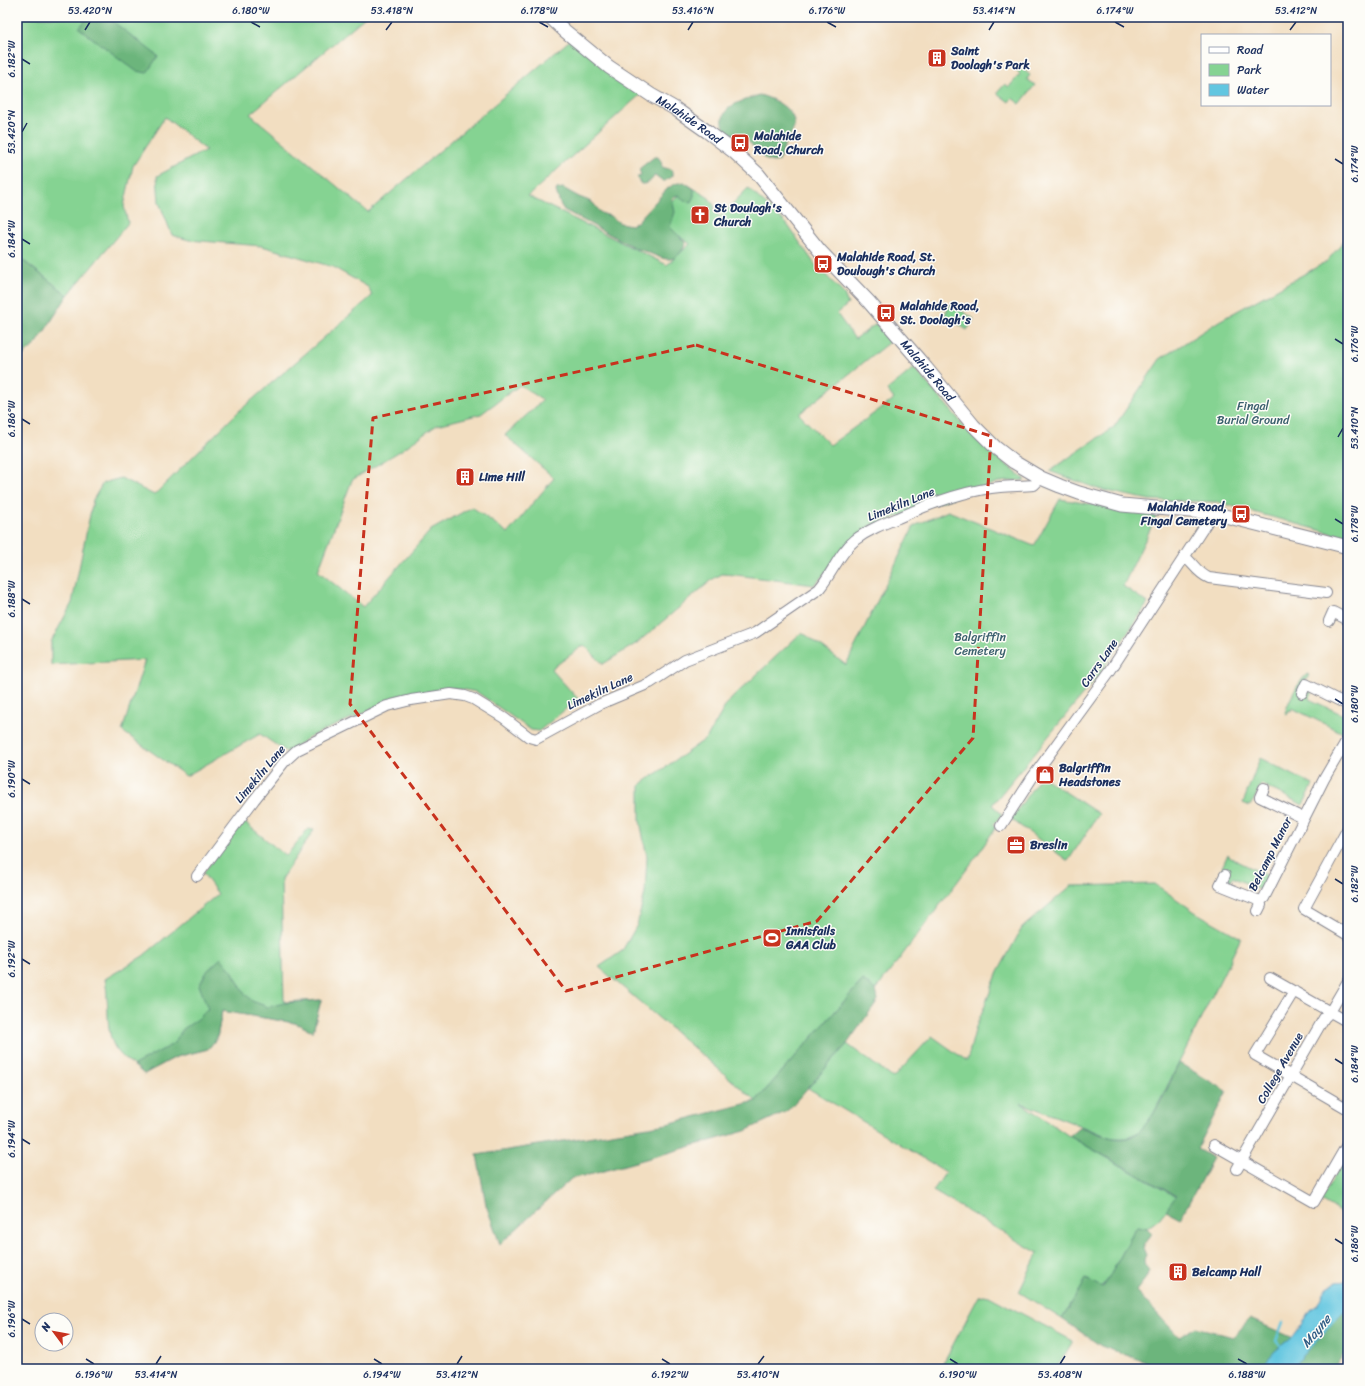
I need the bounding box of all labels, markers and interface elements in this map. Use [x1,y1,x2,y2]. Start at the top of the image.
text: 53.420°N [68,2,112,20]
text: 6.180°W [232,2,270,20]
text: 53.418°N [371,2,413,20]
text: 6.178°W [521,2,558,20]
text: 53.416°N [672,2,714,20]
text: 6.176°W [809,2,845,20]
text: 53.414°N [973,2,1015,20]
text: 6.174°W [1097,2,1134,20]
text: 53.412°N [1275,2,1317,20]
legend [1201,34,1331,106]
text: Road [1237,39,1264,61]
text: 6.182°W [3,40,21,77]
place label: Saint Doolagh's Park [950,40,1031,76]
building icon: Saint Doolagh's Park [926,47,948,69]
text: Park [1237,59,1262,81]
text: Water [1237,79,1270,101]
street label: Malahide Road [652,89,728,151]
text: 53.420°N [3,110,21,154]
place label: Malahide Road, Church [753,125,824,161]
bus stop icon: Malahide Road, Church [729,132,751,154]
text: 6.174°W [1346,145,1364,182]
place label: St Doulagh's Church [713,197,782,233]
church icon: St Doulagh's Church [689,204,711,226]
text: 6.184°W [3,220,21,258]
place label: Malahide Road, St. Doulough's Church [836,246,936,282]
bus stop icon: Malahide Road, St. Doulough's Church [812,253,834,275]
place label: Malahide Road, St. Doolagh's [899,295,979,331]
bus stop icon: Malahide Road, St. Doolagh's [875,302,897,324]
text: 6.176°W [1346,326,1364,362]
street label: Malahide Road [895,334,962,408]
park label: Fingal Burial Ground [1217,395,1290,431]
text: 6.186°W [3,400,21,437]
text: 53.410°N [1346,407,1364,449]
building icon: Lime Hill [454,466,476,488]
place label: Lime Hill [479,466,526,488]
street label: Limekiln Lane [864,480,938,528]
place label: Malahide Road, Fingal Cemetery [1140,496,1228,532]
bus stop icon: Malahide Road, Fingal Cemetery [1230,503,1252,525]
text: 6.178°W [1346,505,1364,542]
text: 6.188°W [3,580,21,618]
park label: Balgriffin Cemetery [954,626,1006,662]
street label: Carrs Lane [1074,634,1124,692]
street label: Limekiln Lane [563,666,637,716]
text: 6.180°W [1346,685,1364,723]
street label: Limekiln Lane [229,740,291,808]
place label: Balgriffin Headstones [1058,757,1121,793]
text: 6.190°W [3,760,21,798]
shop icon: Balgriffin Headstones [1034,764,1056,786]
street label: Belcamp Manor [1242,812,1299,895]
office icon: Breslin [1005,834,1027,856]
place label: Breslin [1030,834,1068,856]
text: 6.182°W [1346,865,1364,902]
place label: Innisfails GAA Club [785,920,837,956]
sports icon: Innisfails GAA Club [761,927,783,949]
text: 6.192°W [3,940,21,977]
street label: College Avenue [1251,1028,1310,1108]
text: 6.184°W [1346,1045,1364,1083]
text: 6.194°W [3,1120,21,1158]
text: 6.186°W [1346,1225,1364,1262]
building icon: Belcamp Hall [1167,1261,1189,1283]
place label: Belcamp Hall [1192,1261,1262,1283]
text: 6.196°W [3,1300,21,1337]
water label: Mayne [1295,1308,1338,1353]
north arrow [34,1312,74,1352]
text: N [35,1318,56,1336]
text: 6.196°W [76,1366,113,1384]
text: 53.414°N [135,1366,177,1384]
text: 6.194°W [363,1366,401,1384]
text: 53.412°N [436,1366,478,1384]
text: 6.192°W [652,1366,689,1384]
text: 53.410°N [737,1366,779,1384]
text: 6.190°W [939,1366,977,1384]
text: 53.408°N [1038,1366,1082,1384]
text: 6.188°W [1228,1366,1266,1384]

